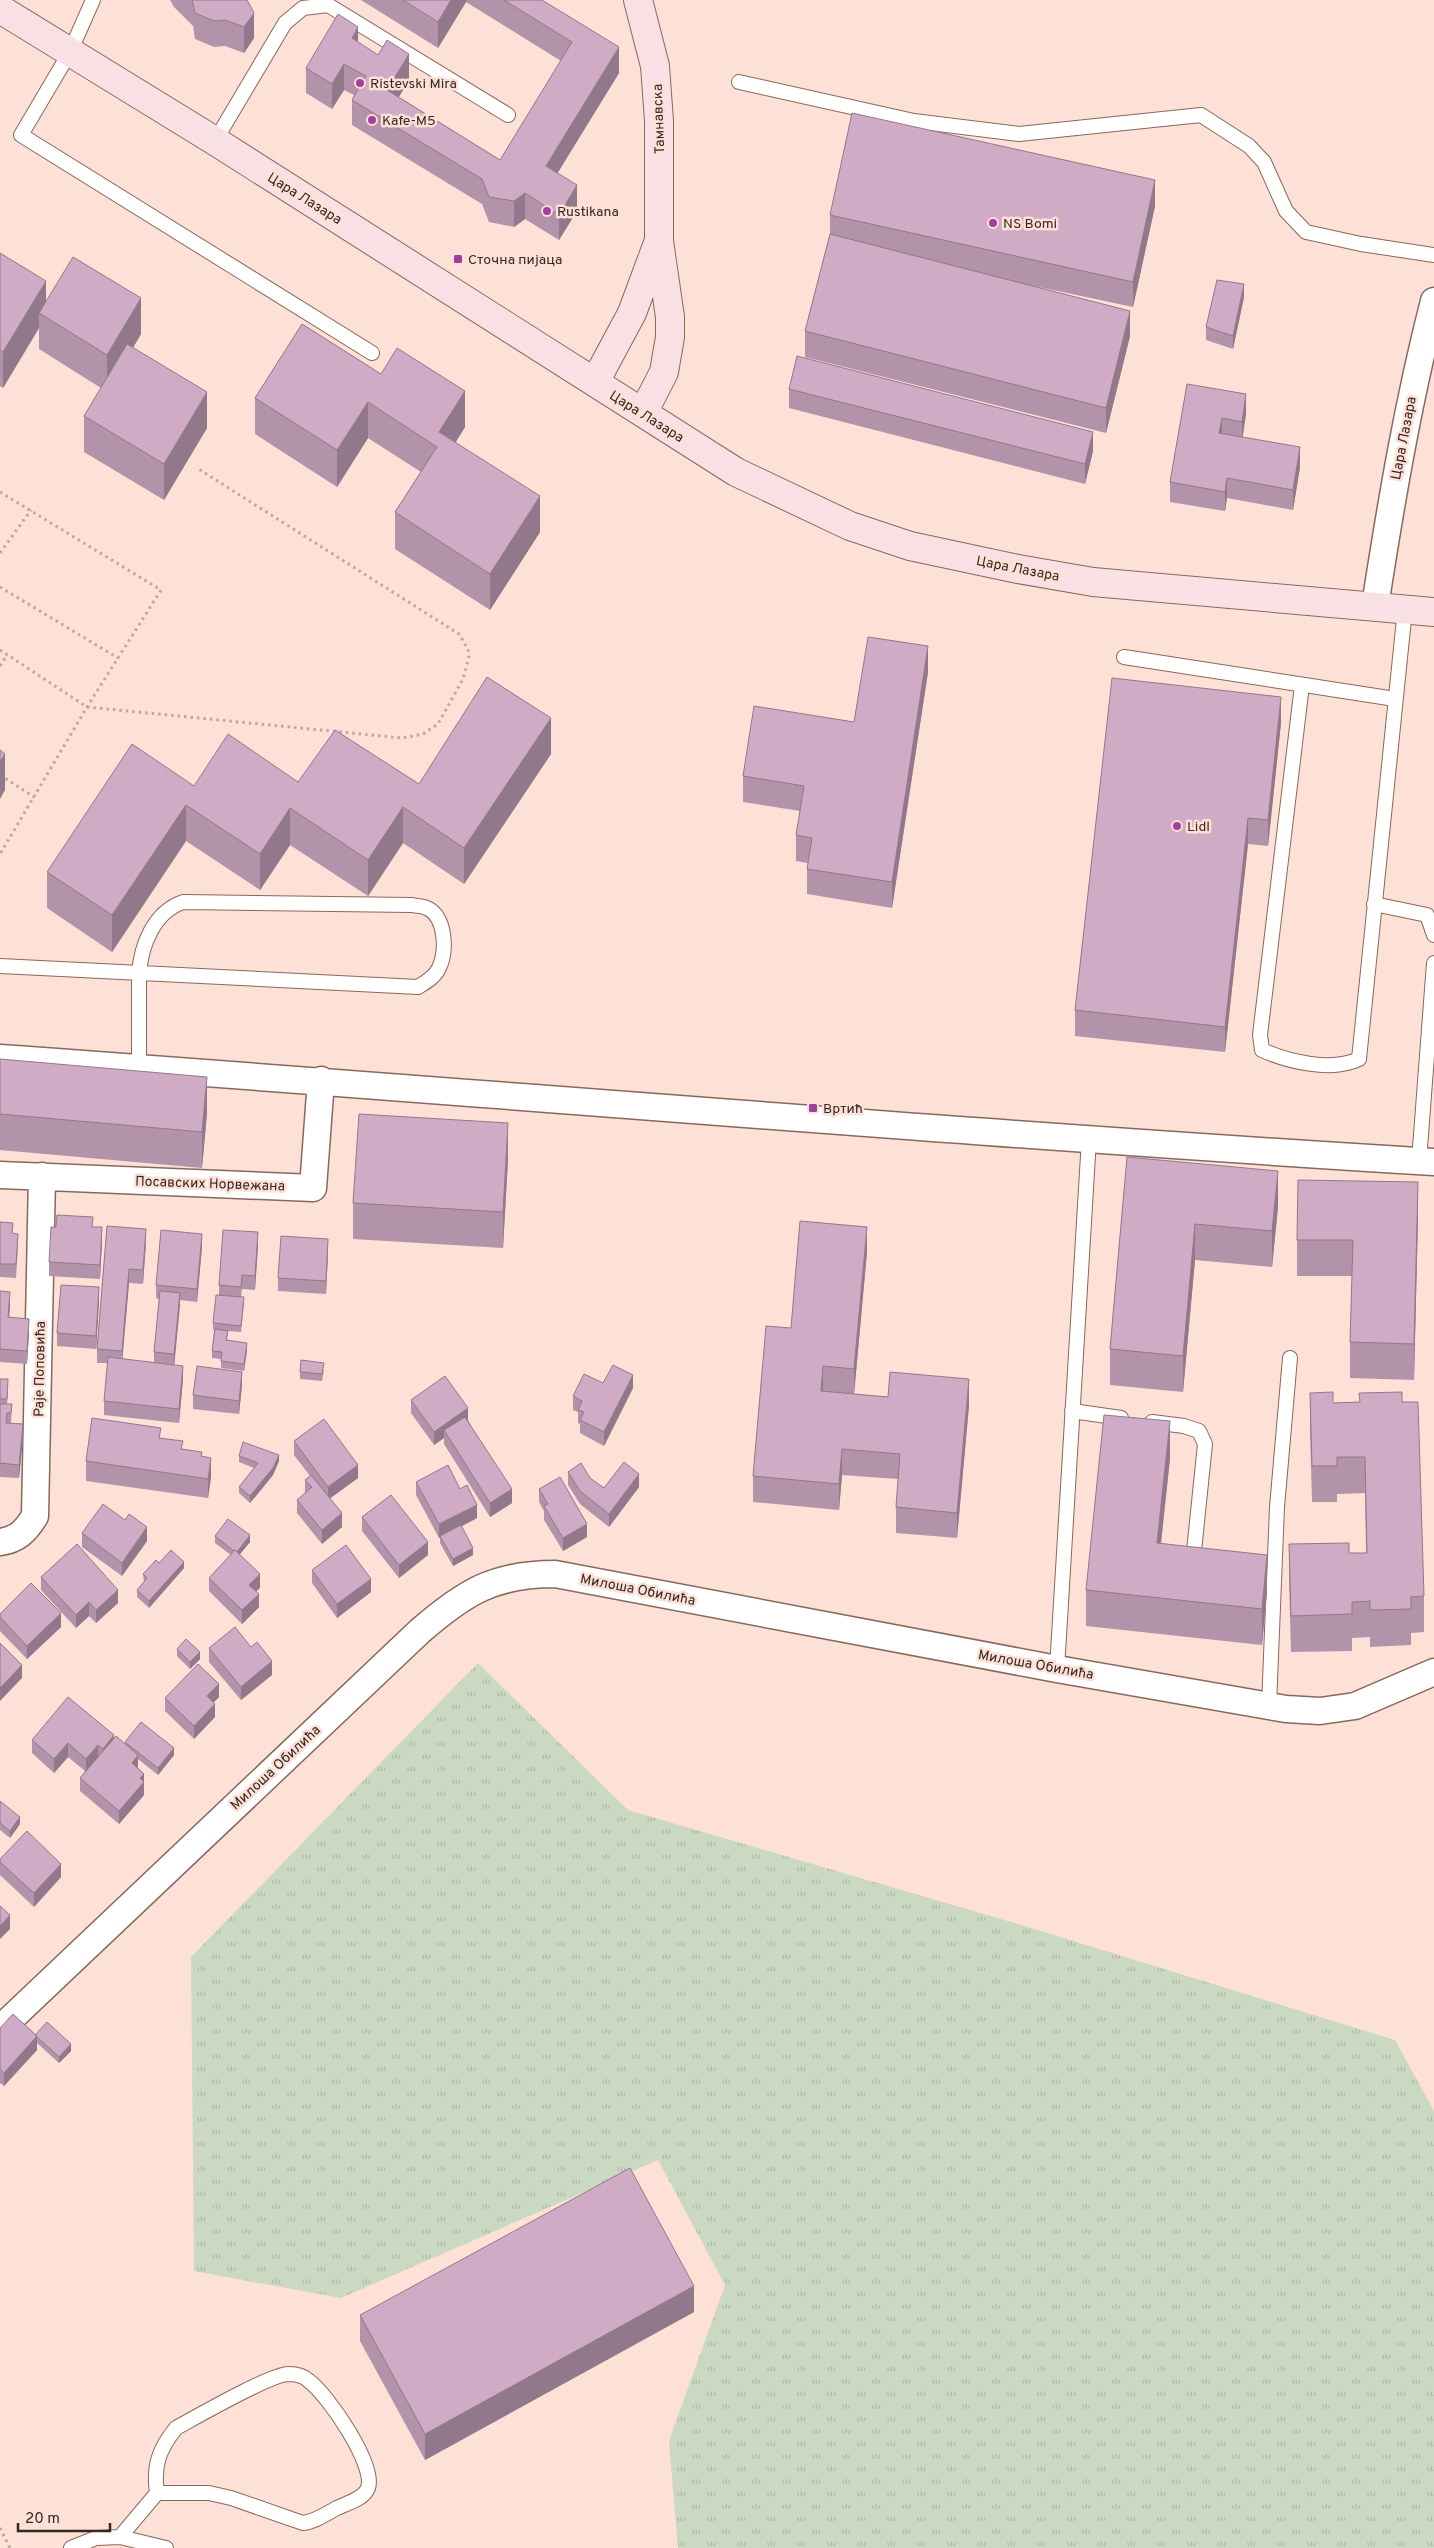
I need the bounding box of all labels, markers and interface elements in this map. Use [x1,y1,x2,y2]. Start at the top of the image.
place label: Ristevski Mira [370,76,457,93]
marker: Ristevski Mira [354,77,366,89]
street label: Тамнавска [650,84,669,154]
place label: Kafe-M5 [382,113,436,130]
marker: Kafe-M5 [366,114,378,126]
street label: Цара Лазара [264,170,345,229]
place label: Rustikana [557,204,619,221]
marker: Rustikana [541,205,553,217]
place label: NS Bomi [1003,216,1057,233]
marker: NS Bomi [987,217,999,229]
place label: Сточна пијаца [468,252,562,269]
marker: Сточна пијаца [452,253,464,265]
street label: Цара Лазара [606,388,687,447]
street label: Цара Лазара [1388,395,1421,481]
street label: Цара Лазара [975,553,1061,586]
place label: Lidl [1187,819,1210,836]
marker: Lidl [1171,820,1183,832]
place label: Вртић [823,1101,863,1118]
marker: Вртић [807,1102,819,1114]
street label: Посавских Норвежана [135,1173,285,1196]
street label: Раје Поповића [31,1321,50,1417]
street label: Милоша Обилића [579,1571,697,1610]
street label: Милоша Обилића [977,1647,1095,1684]
street label: Милоша Обилића [227,1722,325,1814]
scale bar [18,2500,110,2532]
text: 20 m [25,2510,60,2529]

